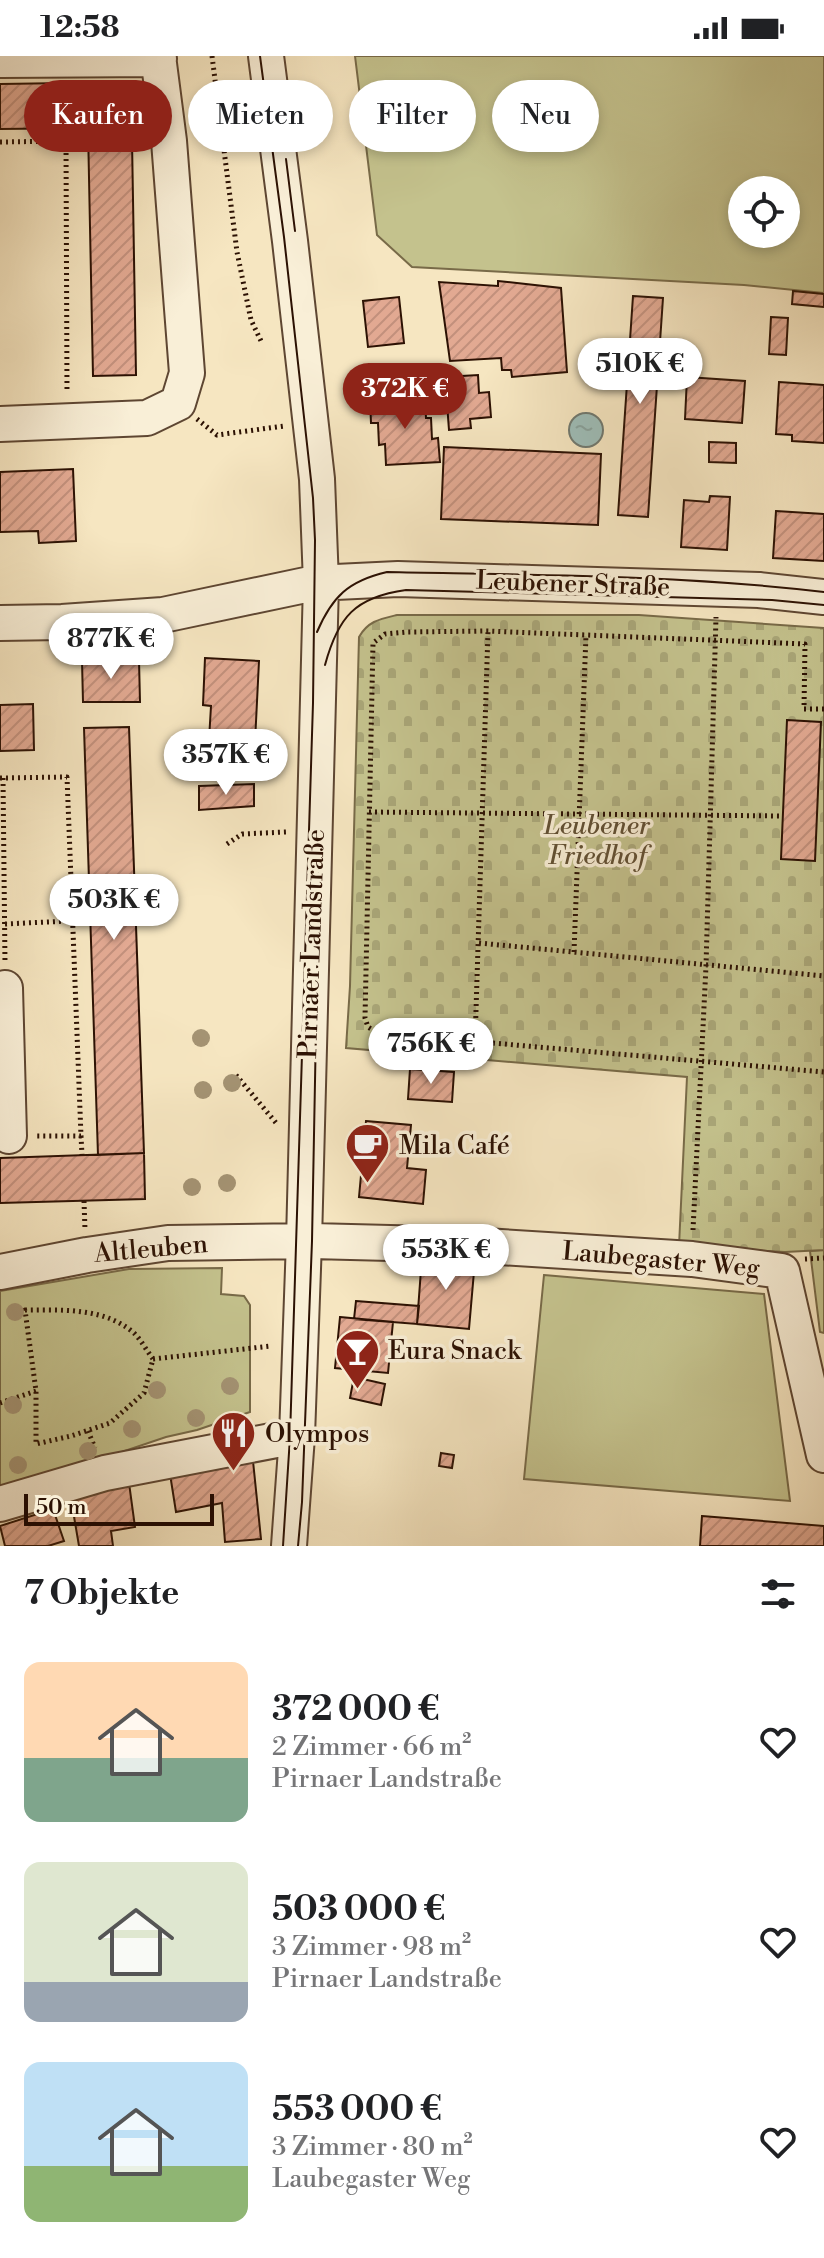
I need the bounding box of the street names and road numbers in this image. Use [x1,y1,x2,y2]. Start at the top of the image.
street label: Leubener Straße [475,565,671,603]
street label: Pirnaer Landstraße [292,829,332,1059]
street label: Altleuben [92,1228,209,1270]
street label: Laubegaster Weg [561,1235,762,1285]

